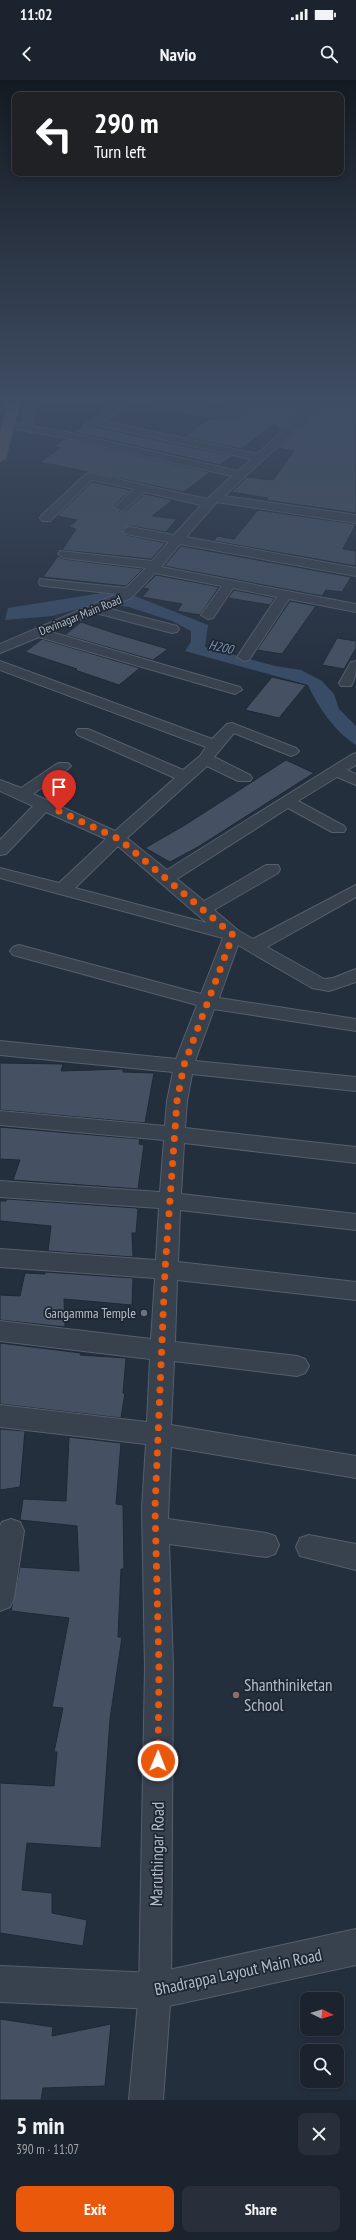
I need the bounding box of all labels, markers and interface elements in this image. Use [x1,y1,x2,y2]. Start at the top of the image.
text: 11:02 [20,5,52,24]
icon: back [16,43,38,65]
text: Navio [160,43,196,66]
icon: search [318,43,340,65]
text: 290 m [94,104,158,141]
icon: left [28,108,80,160]
text: Turn left [94,140,146,163]
street label: Devinagar Main Road [37,592,123,638]
water label: H200 [207,636,236,658]
pin [42,770,76,811]
icon: arrive [48,776,70,798]
place label: Gangamma Temple [44,1304,136,1322]
marker: Gangamma Temple [139,1308,149,1318]
place label: Shanthiniketan School [244,1674,332,1716]
marker: Shanthiniketan School [231,1690,241,1700]
position arrow [137,1740,179,1782]
street label: Maruthingar Road [145,1802,169,1906]
street label: Bhadrappa Layout Main Road [152,1943,324,2001]
north arrow [300,1992,344,2036]
map controls [300,1992,344,2088]
button: search [300,2044,344,2088]
text: 5 min [16,2110,64,2141]
button: close [298,2113,340,2155]
text: 390 m · 11:07 [16,2141,79,2158]
button: Exit [16,2186,174,2232]
button: Share [182,2186,340,2232]

